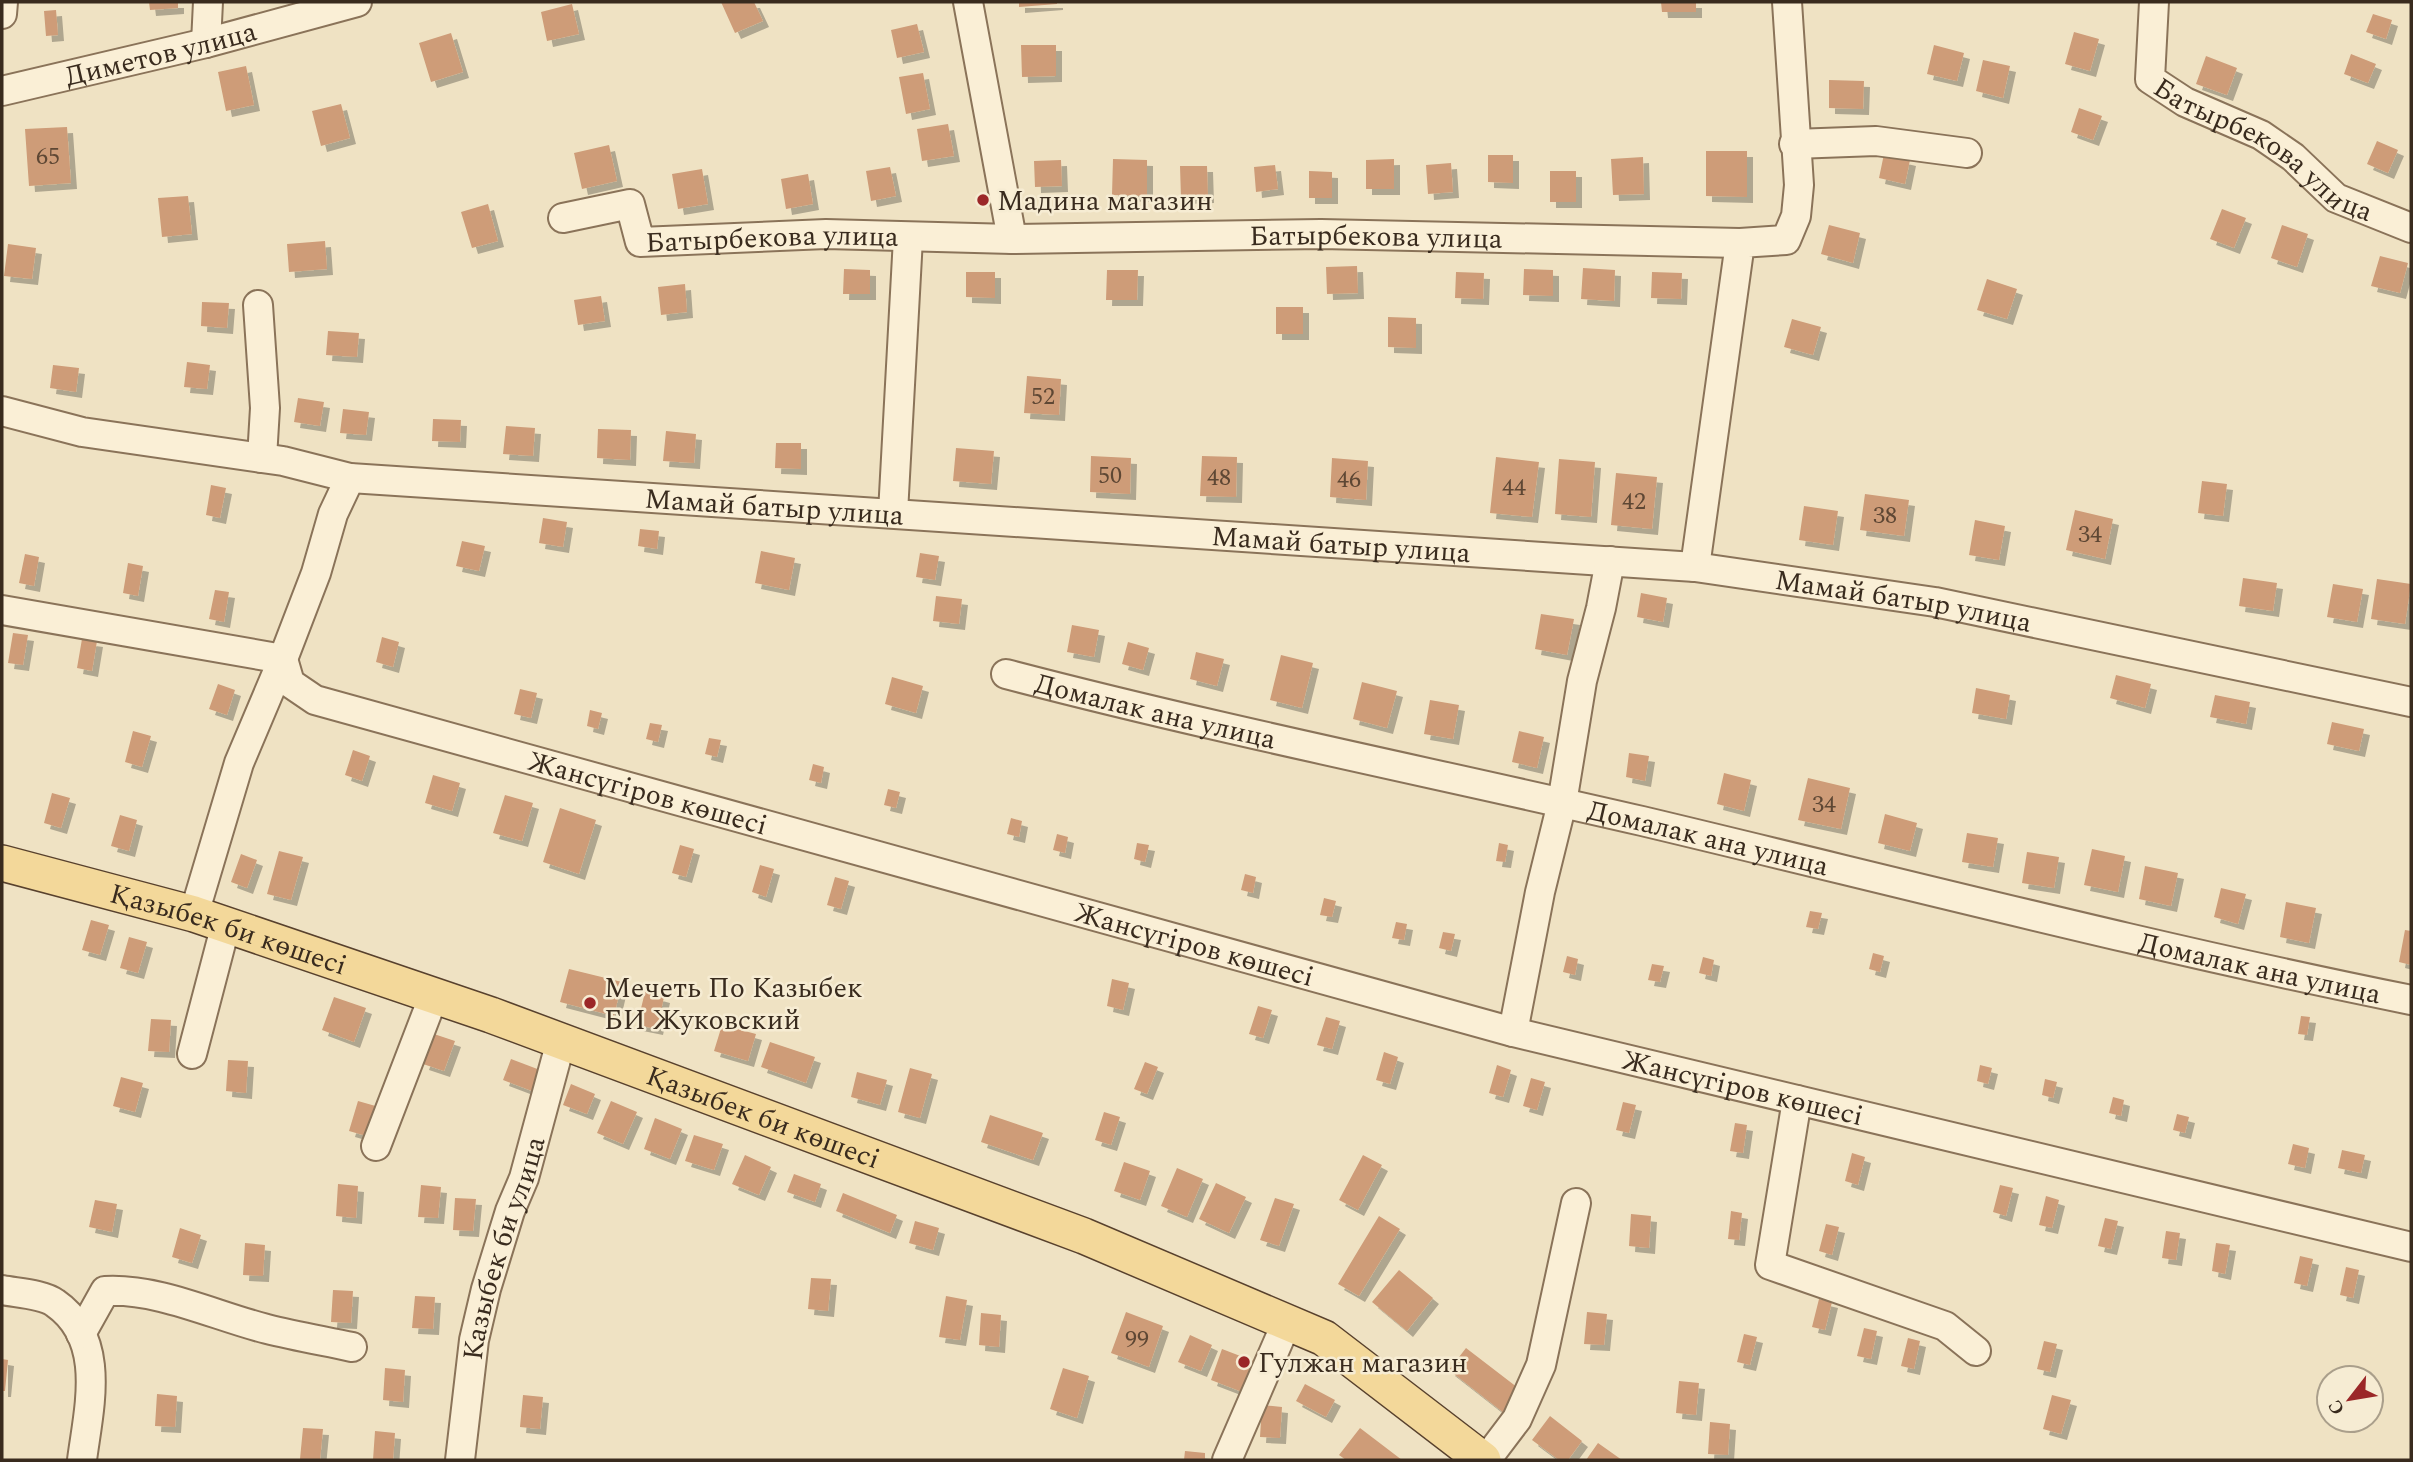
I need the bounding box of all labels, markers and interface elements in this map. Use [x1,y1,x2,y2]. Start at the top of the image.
street label: Диметов улица [61,10,262,98]
street label: Батырбекова улица [2144,67,2379,234]
house number: 65 [36,139,60,175]
place label: Мадина магазин [997,180,1213,223]
marker: Мадина магазин [975,192,991,208]
street label: Батырбекова улица [645,214,900,265]
street label: Батырбекова улица [1249,214,1503,261]
house number: 52 [1031,379,1055,415]
house number: 50 [1098,458,1122,494]
house number: 48 [1207,460,1231,496]
house number: 46 [1337,462,1361,498]
house number: 44 [1502,470,1526,506]
street label: Мамай батыр улица [643,478,905,538]
house number: 42 [1622,484,1646,520]
house number: 38 [1873,498,1897,534]
street label: Мамай батыр улица [1210,515,1472,575]
house number: 34 [2078,517,2102,553]
street label: Мамай батыр улица [1772,559,2036,645]
street label: Домалак ана улица [1030,662,1280,762]
street label: Жансүгіров көшесі [523,740,772,847]
house number: 34 [1812,787,1836,823]
street label: Домалак ана улица [1583,789,1833,888]
street label: Қазыбек би көшесі [105,873,353,987]
street label: Жансүгіров көшесі [1069,891,1319,999]
street label: Домалак ана улица [2134,921,2385,1016]
place label: Мечеть По Казыбек БИ Жуковский [604,967,863,1042]
marker: Мечеть По Казыбек БИ Жуковский [582,995,598,1011]
street label: Жансүгіров көшесі [1617,1039,1868,1138]
street label: Қазыбек би көшесі [640,1055,886,1181]
street label: Казыбек би улица [452,1131,557,1363]
house number: 99 [1125,1322,1149,1358]
place label: Гулжан магазин [1258,1342,1467,1385]
marker: Гулжан магазин [1236,1354,1252,1370]
north arrow [2315,1364,2385,1434]
text: С [2321,1394,2353,1420]

